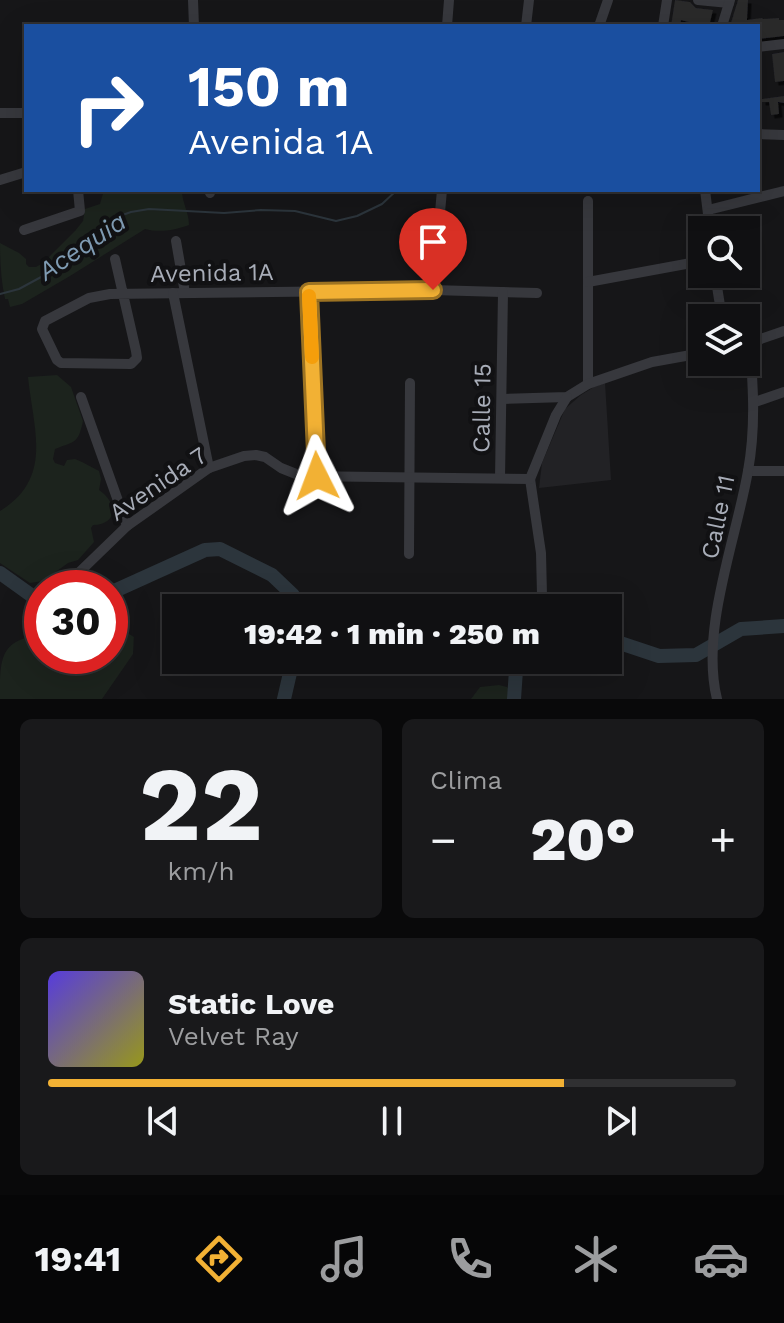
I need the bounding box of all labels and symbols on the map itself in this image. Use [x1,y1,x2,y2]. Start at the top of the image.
water label: Acequia [32,206,132,287]
pin [399,208,467,290]
street label: Avenida 1A [150,258,274,288]
street label: Calle 15 [467,363,497,453]
position arrow [275,434,359,518]
street label: Avenida 7 [104,441,212,527]
street label: Calle 11 [695,473,741,561]
speed limit sign: 30 [24,570,128,674]

